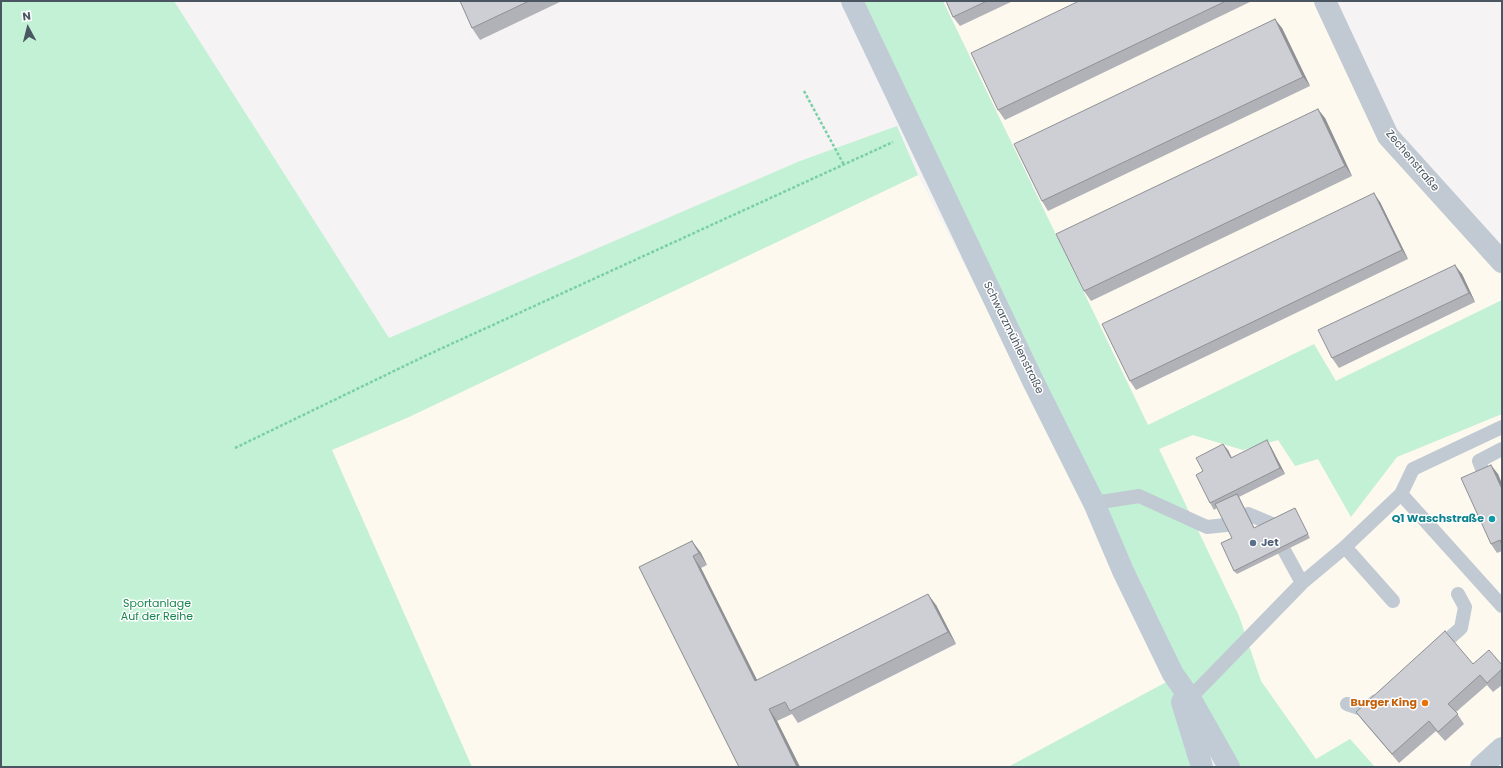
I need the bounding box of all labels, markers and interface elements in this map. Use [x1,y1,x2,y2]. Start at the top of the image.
north arrow [8,8,48,48]
text: N [21,8,32,25]
street label: Zechenstraße [1383,128,1441,194]
street label: Schwarzmühlenstraße [980,280,1046,396]
place label: Q1 Waschstraße [1392,512,1484,526]
marker: Q1 Waschstraße [1487,514,1497,524]
place label: Jet [1261,536,1279,550]
marker: Jet [1248,538,1258,548]
park label: Sportanlage Auf der Reihe [121,597,193,623]
place label: Burger King [1351,696,1417,710]
marker: Burger King [1420,698,1430,708]

